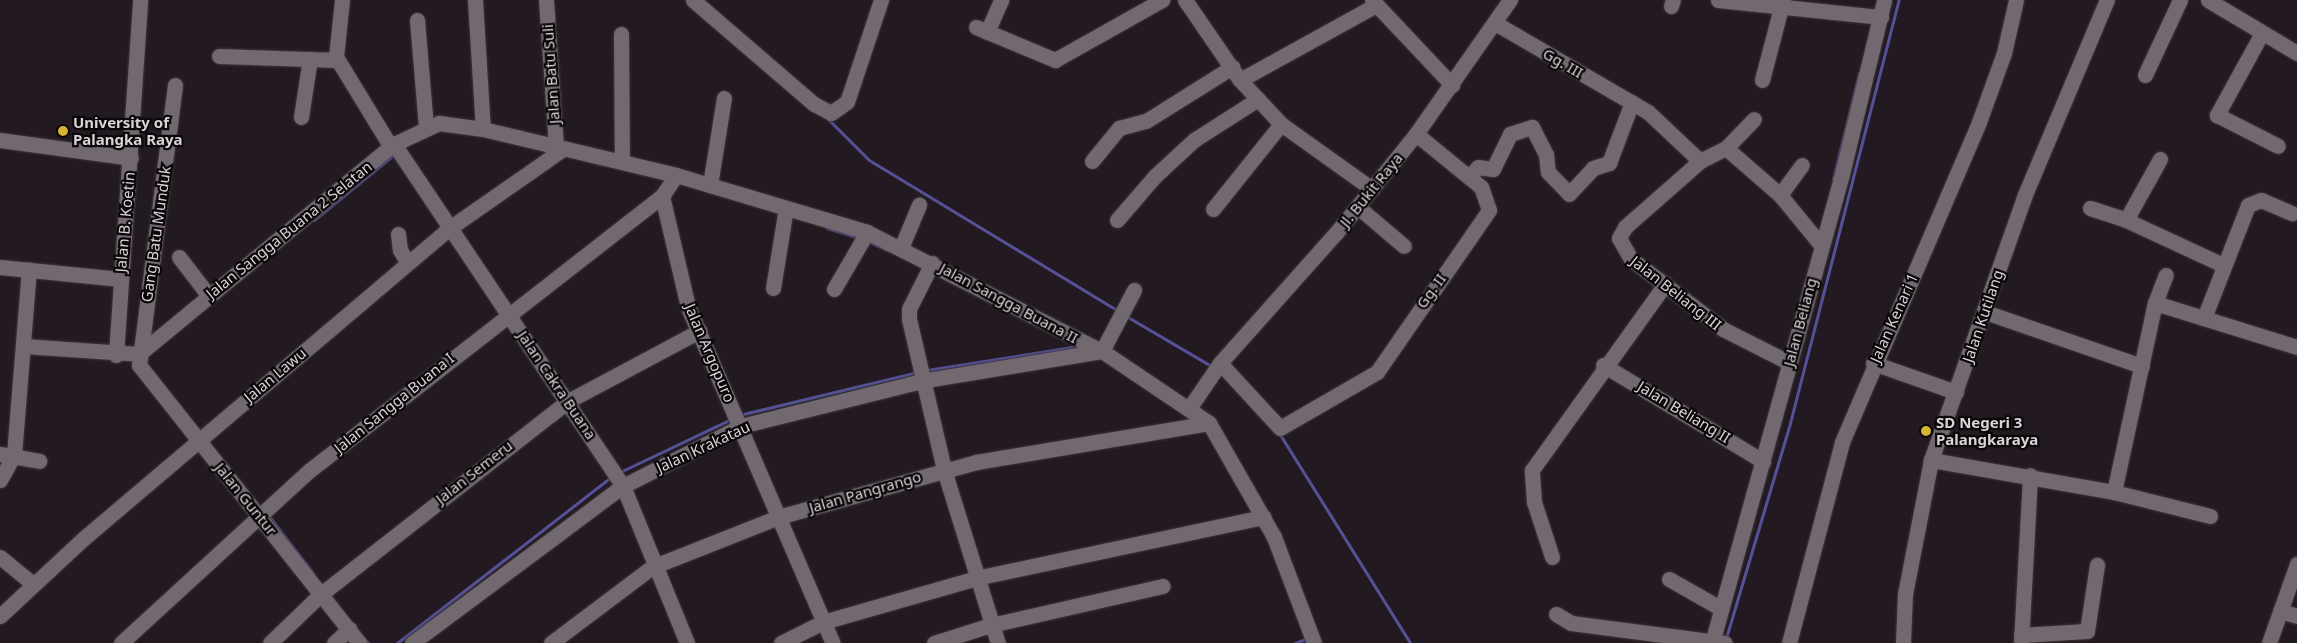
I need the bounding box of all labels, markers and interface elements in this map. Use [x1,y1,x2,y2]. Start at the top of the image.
street label: Jalan Batu Suli [539,24,563,124]
street label: Gg. III [1540,44,1586,82]
place label: University of Palangka Raya [73,113,183,148]
marker: University of Palangka Raya [57,125,69,137]
street label: Jl. Bukit Raya [1336,149,1406,231]
street label: Jalan Sangga Buana 2 Selatan [202,157,376,303]
street label: Gang Batu Munduk [138,165,174,303]
street label: Jalan B. Koetin [112,171,138,273]
street label: Jalan Beliang III [1627,252,1725,334]
street label: Jalan Sangga Buana II [937,259,1081,347]
street label: Jalan Kutilang [1959,267,2007,365]
street label: Gg. II [1412,270,1450,312]
street label: Jalan Kenari 1 [1866,271,1922,365]
street label: Jalan Beliang [1780,276,1820,368]
street label: Jalan Argopuro [681,301,739,405]
street label: Jalan Cakra Buana [514,327,600,443]
street label: Jalan Lawu [240,344,310,406]
street label: Jalan Sangga Buana I [331,349,457,457]
street label: Jalan Beliang II [1634,377,1734,447]
place label: SD Negeri 3 Palangkaraya [1936,413,2038,448]
street label: Jalan Krakatau [653,417,753,477]
marker: SD Negeri 3 Palangkaraya [1920,425,1932,437]
street label: Jalan Semeru [432,436,516,508]
street label: Jalan Guntur [211,459,281,539]
street label: Jalan Pangrango [807,467,923,517]

